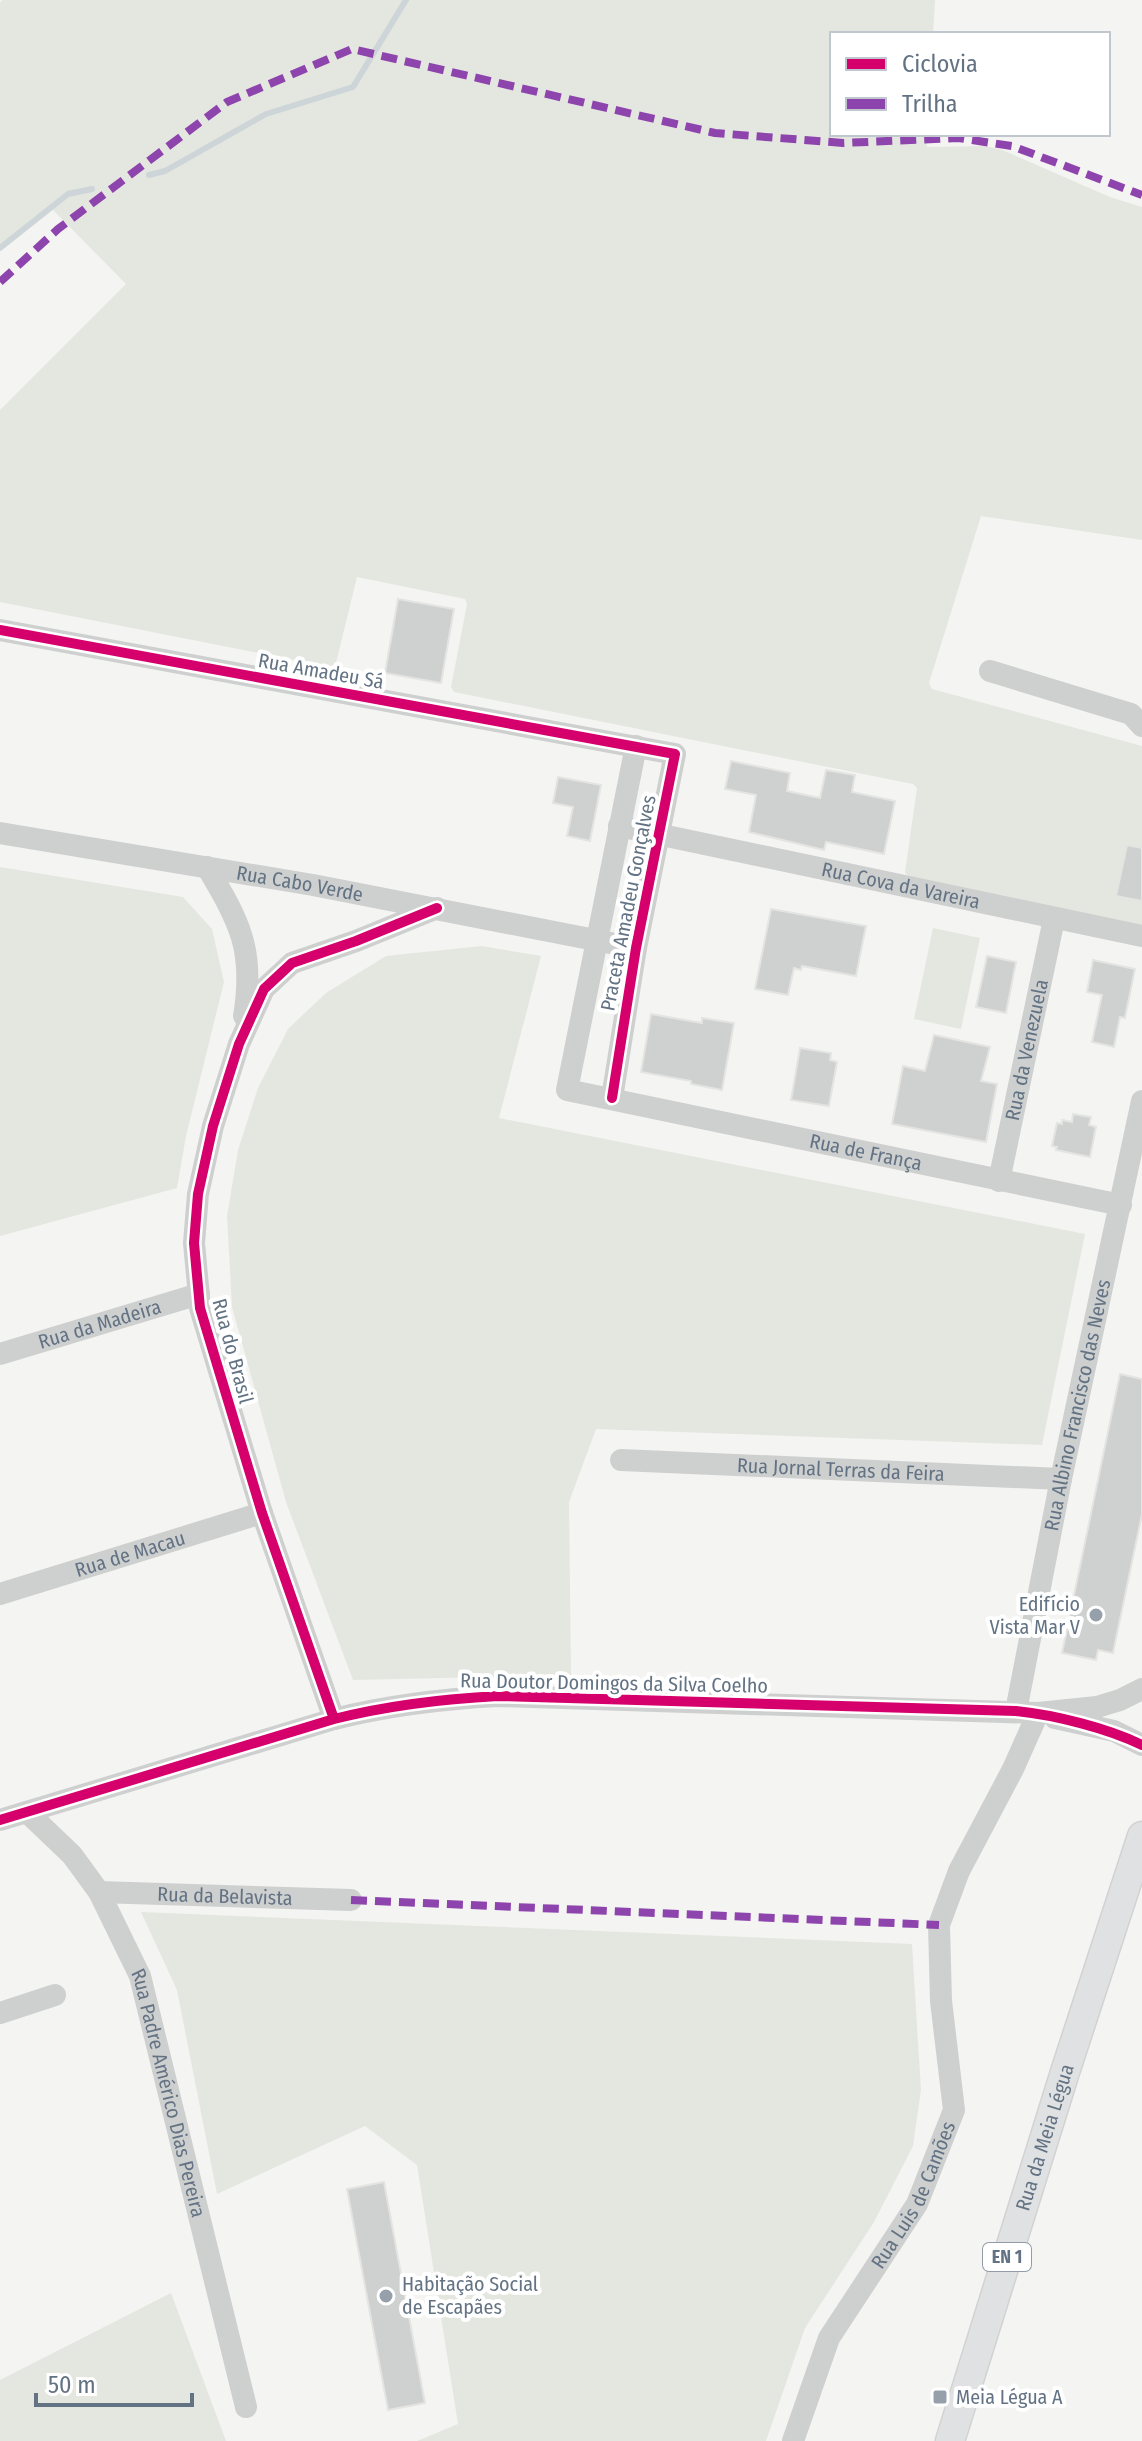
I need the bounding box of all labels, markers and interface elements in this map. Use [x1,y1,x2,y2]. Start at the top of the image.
legend [830,32,1110,136]
text: Ciclovia [902,50,978,78]
text: Trilha [902,90,958,118]
street label: Rua Amadeu Sá [256,648,386,694]
street label: Praceta Amadeu Gonçalves [595,793,661,1013]
street label: Rua Cova da Vareira [819,857,982,914]
street label: Rua Cabo Verde [235,860,365,907]
street label: Rua da Venezuela [1000,977,1053,1123]
street label: Rua de França [807,1129,924,1175]
street label: Rua Albino Francisco das Neves [1039,1277,1115,1533]
street label: Rua da Madeira [35,1294,164,1354]
street label: Rua do Brasil [207,1296,259,1406]
street label: Rua Jornal Terras da Feira [736,1453,945,1486]
street label: Rua de Macau [72,1526,188,1582]
place label: Edifício Vista Mar V [989,1592,1081,1639]
marker: Edifício Vista Mar V [1087,1606,1105,1624]
street label: Rua Doutor Domingos da Silva Coelho [460,1668,768,1698]
street label: Rua da Belavista [157,1882,293,1910]
street label: Rua Padre Américo Dias Pereira [126,1964,211,2220]
street label: Rua da Meia Légua [1010,2061,1079,2214]
street label: Rua Luis de Camões [866,2118,960,2273]
road number: EN 1 [983,2243,1031,2271]
place label: Habitação Social de Escapães [402,2272,538,2319]
marker: Habitação Social de Escapães [377,2287,395,2305]
scale bar [36,2357,192,2407]
text: 50 m [48,2371,96,2399]
place label: Meia Légua A [956,2385,1063,2409]
marker: Meia Légua A [931,2388,949,2406]

